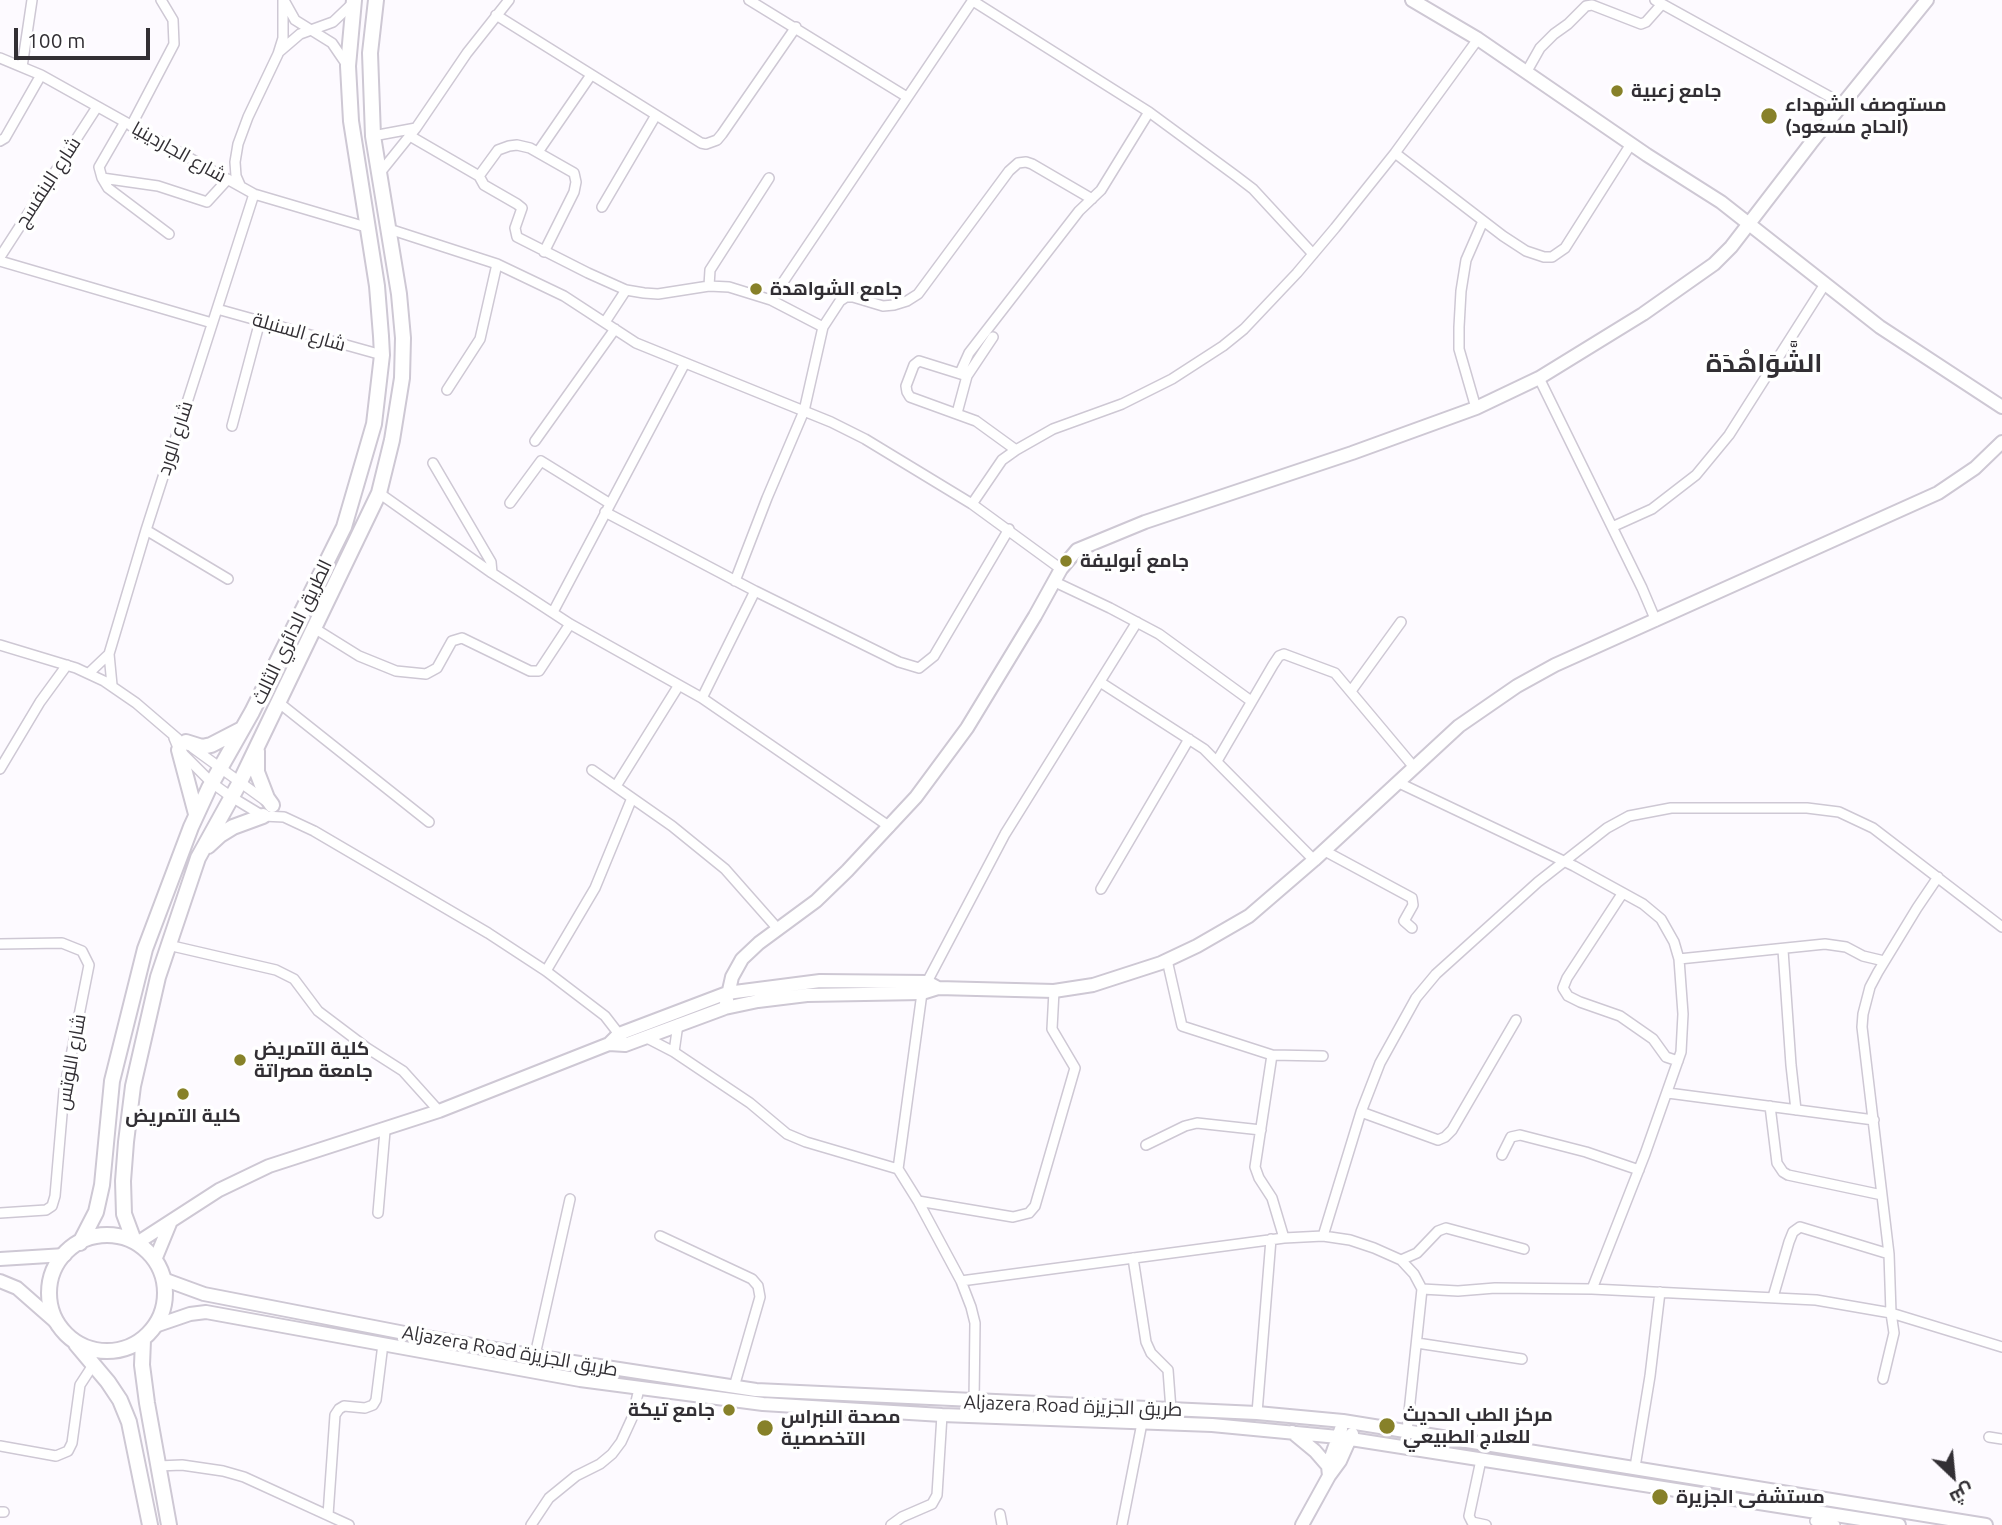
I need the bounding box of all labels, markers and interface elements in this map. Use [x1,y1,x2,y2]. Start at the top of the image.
scale bar [18,14,154,58]
text: 100 m [27,28,85,52]
place label: جامع زعبية [1631,80,1721,102]
marker: جامع زعبية [1609,83,1625,99]
place label: مستوصف الشهداء (الحاج مسعود) [1785,94,1947,138]
marker: مستوصف الشهداء (الحاج مسعود) [1759,106,1779,126]
street label: شارع الجاردينيا [128,117,230,187]
street label: شارع البنفسج [10,133,86,231]
place label: جامع الشواهدة [770,278,902,300]
marker: جامع الشواهدة [748,281,764,297]
street label: شارع السنبلة [250,308,348,356]
district label: الشَّوَاهْدَة [1706,347,1822,379]
street label: شارع الورد [152,398,198,478]
place label: جامع أبوليفة [1080,550,1189,572]
marker: جامع أبوليفة [1058,553,1074,569]
street label: الطريق الدائري الثالث [247,556,337,708]
street label: شارع اللوتس [51,1012,91,1112]
place label: كلية التمريض جامعة مصراتة [254,1038,373,1082]
marker: كلية التمريض جامعة مصراتة [232,1052,248,1068]
marker: كلية التمريض [175,1086,191,1102]
place label: كلية التمريض [125,1105,241,1127]
street label: Aljazera Road طريق الجزيزة [400,1321,620,1381]
street label: Aljazera Road طريق الجزيزة [963,1391,1183,1421]
place label: جامع تيكة [628,1399,715,1421]
marker: جامع تيكة [721,1402,737,1418]
place label: مركز الطب الحديث للعلاج الطبيعي [1403,1404,1553,1448]
place label: مصحة النبراس التخصصية [781,1406,901,1450]
marker: مركز الطب الحديث للعلاج الطبيعي [1377,1416,1397,1436]
marker: مصحة النبراس التخصصية [755,1418,775,1438]
north arrow [1918,1441,1988,1511]
text: ش [1946,1480,1978,1510]
place label: مستشفى الجزيرة [1676,1486,1825,1508]
marker: مستشفى الجزيرة [1650,1487,1670,1507]

